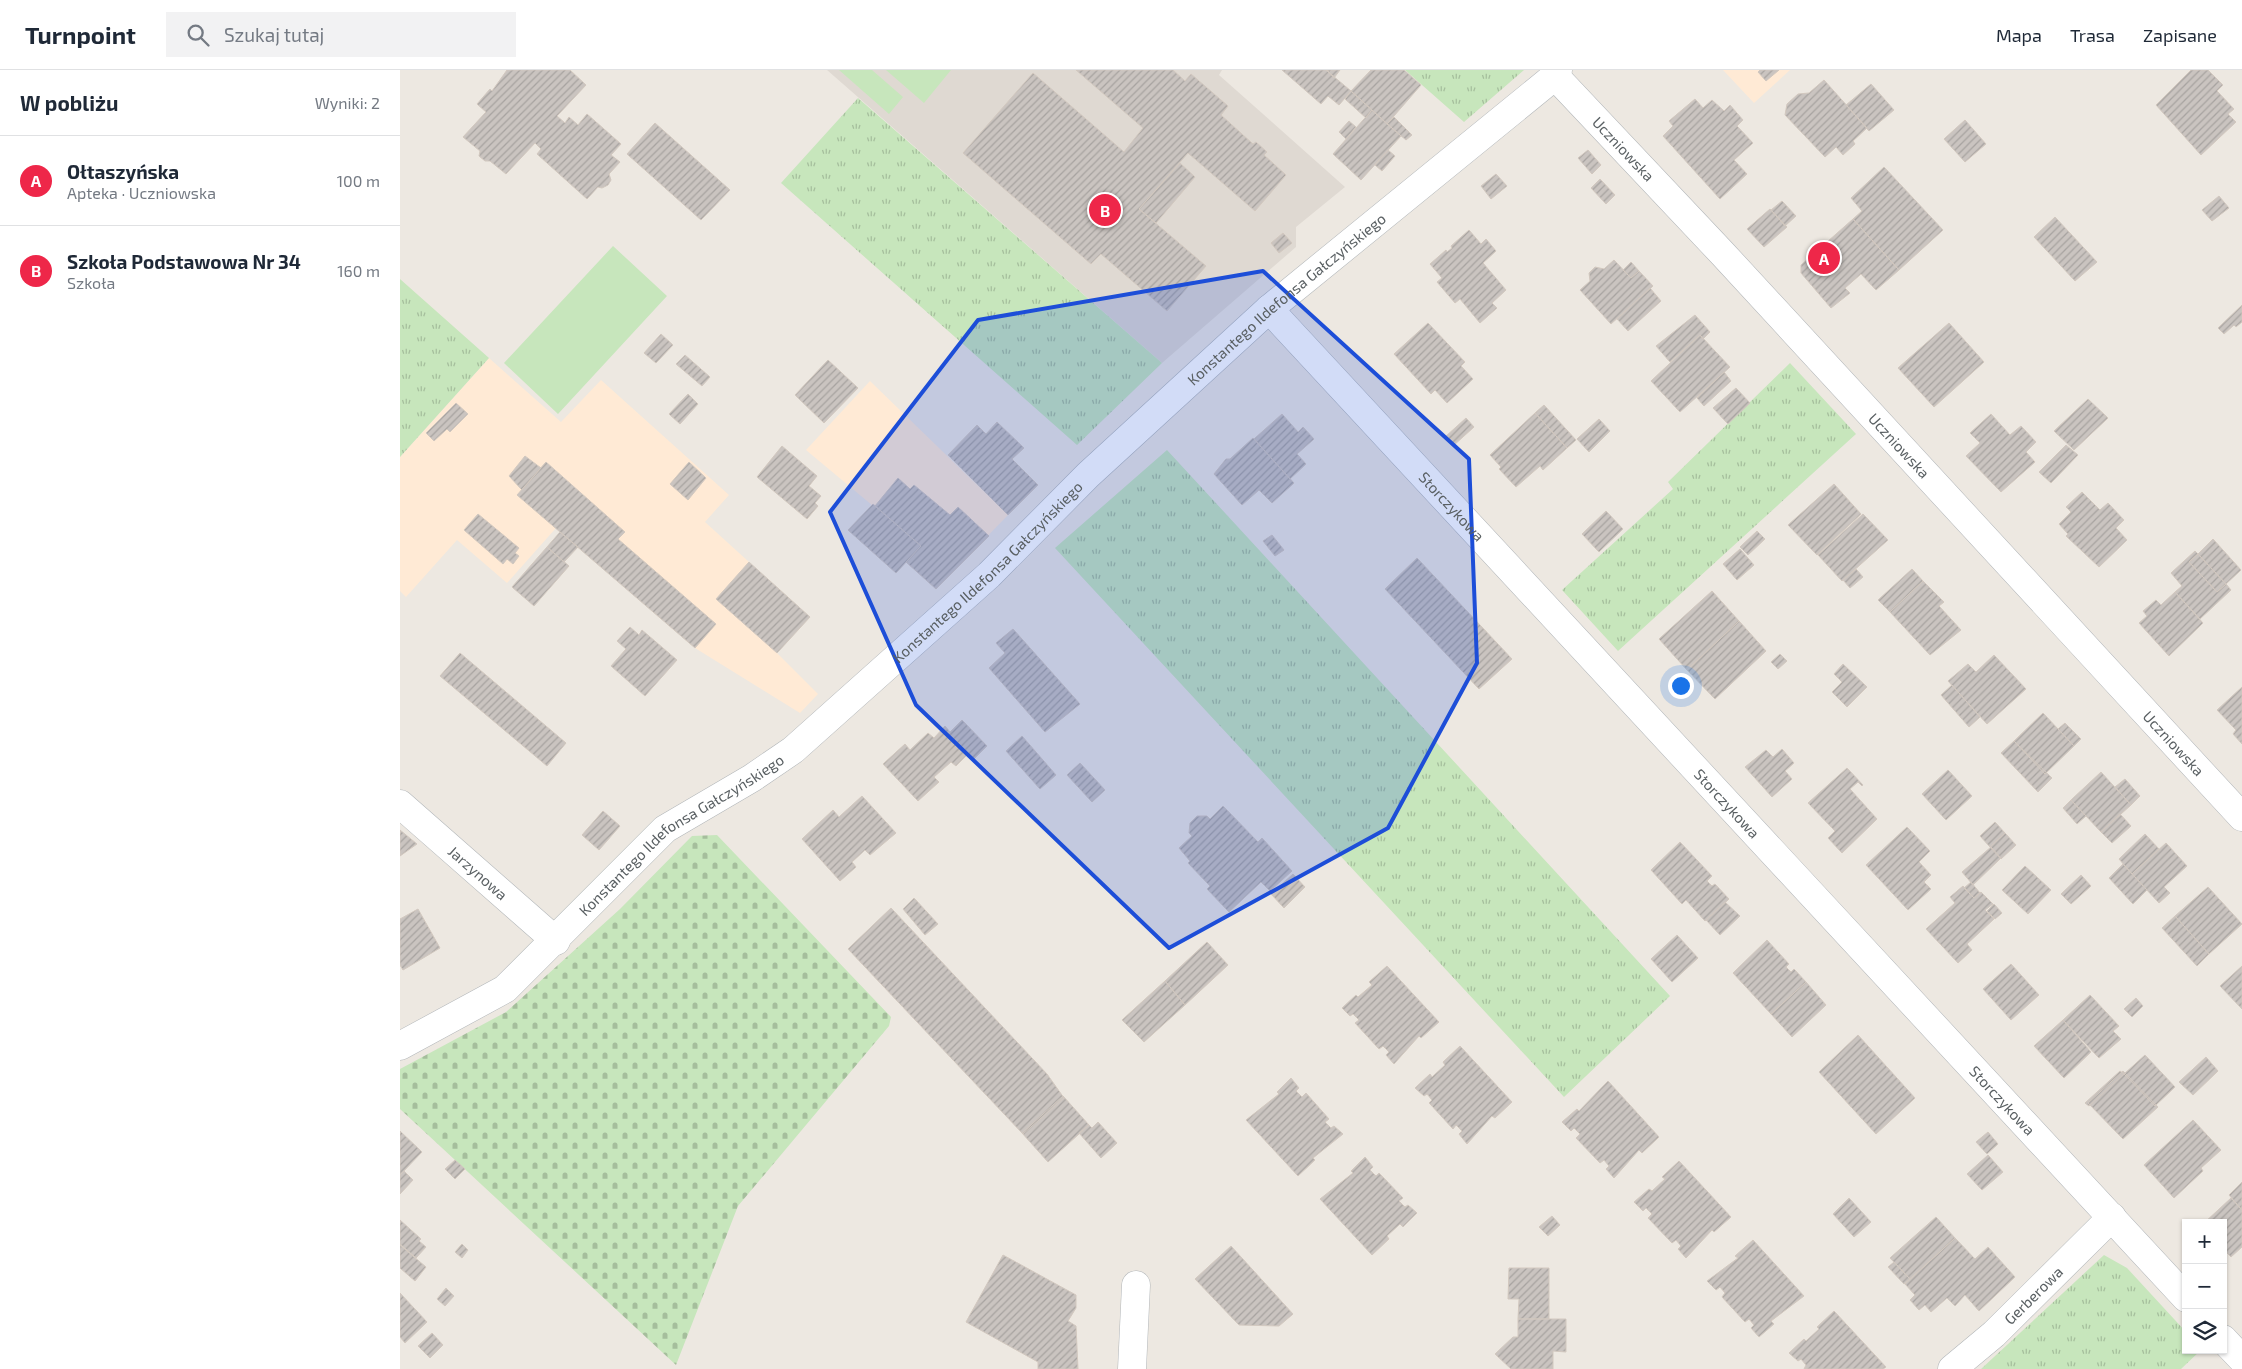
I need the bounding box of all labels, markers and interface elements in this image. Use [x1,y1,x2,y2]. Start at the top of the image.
search box [166,12,516,57]
text: Turnpoint [25,20,136,49]
icon: search [184,21,212,49]
text: Szukaj tutaj [224,23,324,46]
text: Mapa [1996,24,2042,46]
text: Trasa [2070,24,2115,46]
text: Zapisane [2143,24,2217,46]
text: W pobliżu [20,90,119,115]
text: Wyniki: 2 [315,93,380,112]
street label: Uczniowska [1589,113,1658,185]
text: Ołtaszyńska [67,160,179,183]
text: A [31,171,41,190]
text: 100 m [337,171,380,190]
text: Apteka · Uczniowska [67,183,216,202]
pin: B [1089,191,1121,229]
street label: Konstantego Ildefonsa Gałczyńskiego [1183,209,1389,389]
pin: A [1808,239,1840,277]
text: Szkoła Podstawowa Nr 34 [67,250,301,273]
text: B [31,261,41,280]
text: 160 m [337,261,380,280]
text: Szkoła [67,273,115,292]
street label: Uczniowska [1865,409,1934,482]
street label: Storczykowa [1415,468,1488,545]
street label: Konstantego Ildefonsa Gałczyńskiego [888,477,1086,666]
your location [1668,673,1694,699]
street label: Uczniowska [2140,707,2208,779]
street label: Konstantego Ildefonsa Gałczyńskiego [575,750,787,919]
street label: Storczykowa [1691,765,1764,842]
street label: Jarzynowa [445,842,511,903]
street label: Storczykowa [1966,1062,2039,1139]
map controls [2182,1219,2227,1354]
button: + [2182,1219,2227,1264]
street label: Gerberowa [2000,1262,2066,1328]
button: − [2182,1264,2227,1309]
button: layers [2182,1309,2227,1354]

